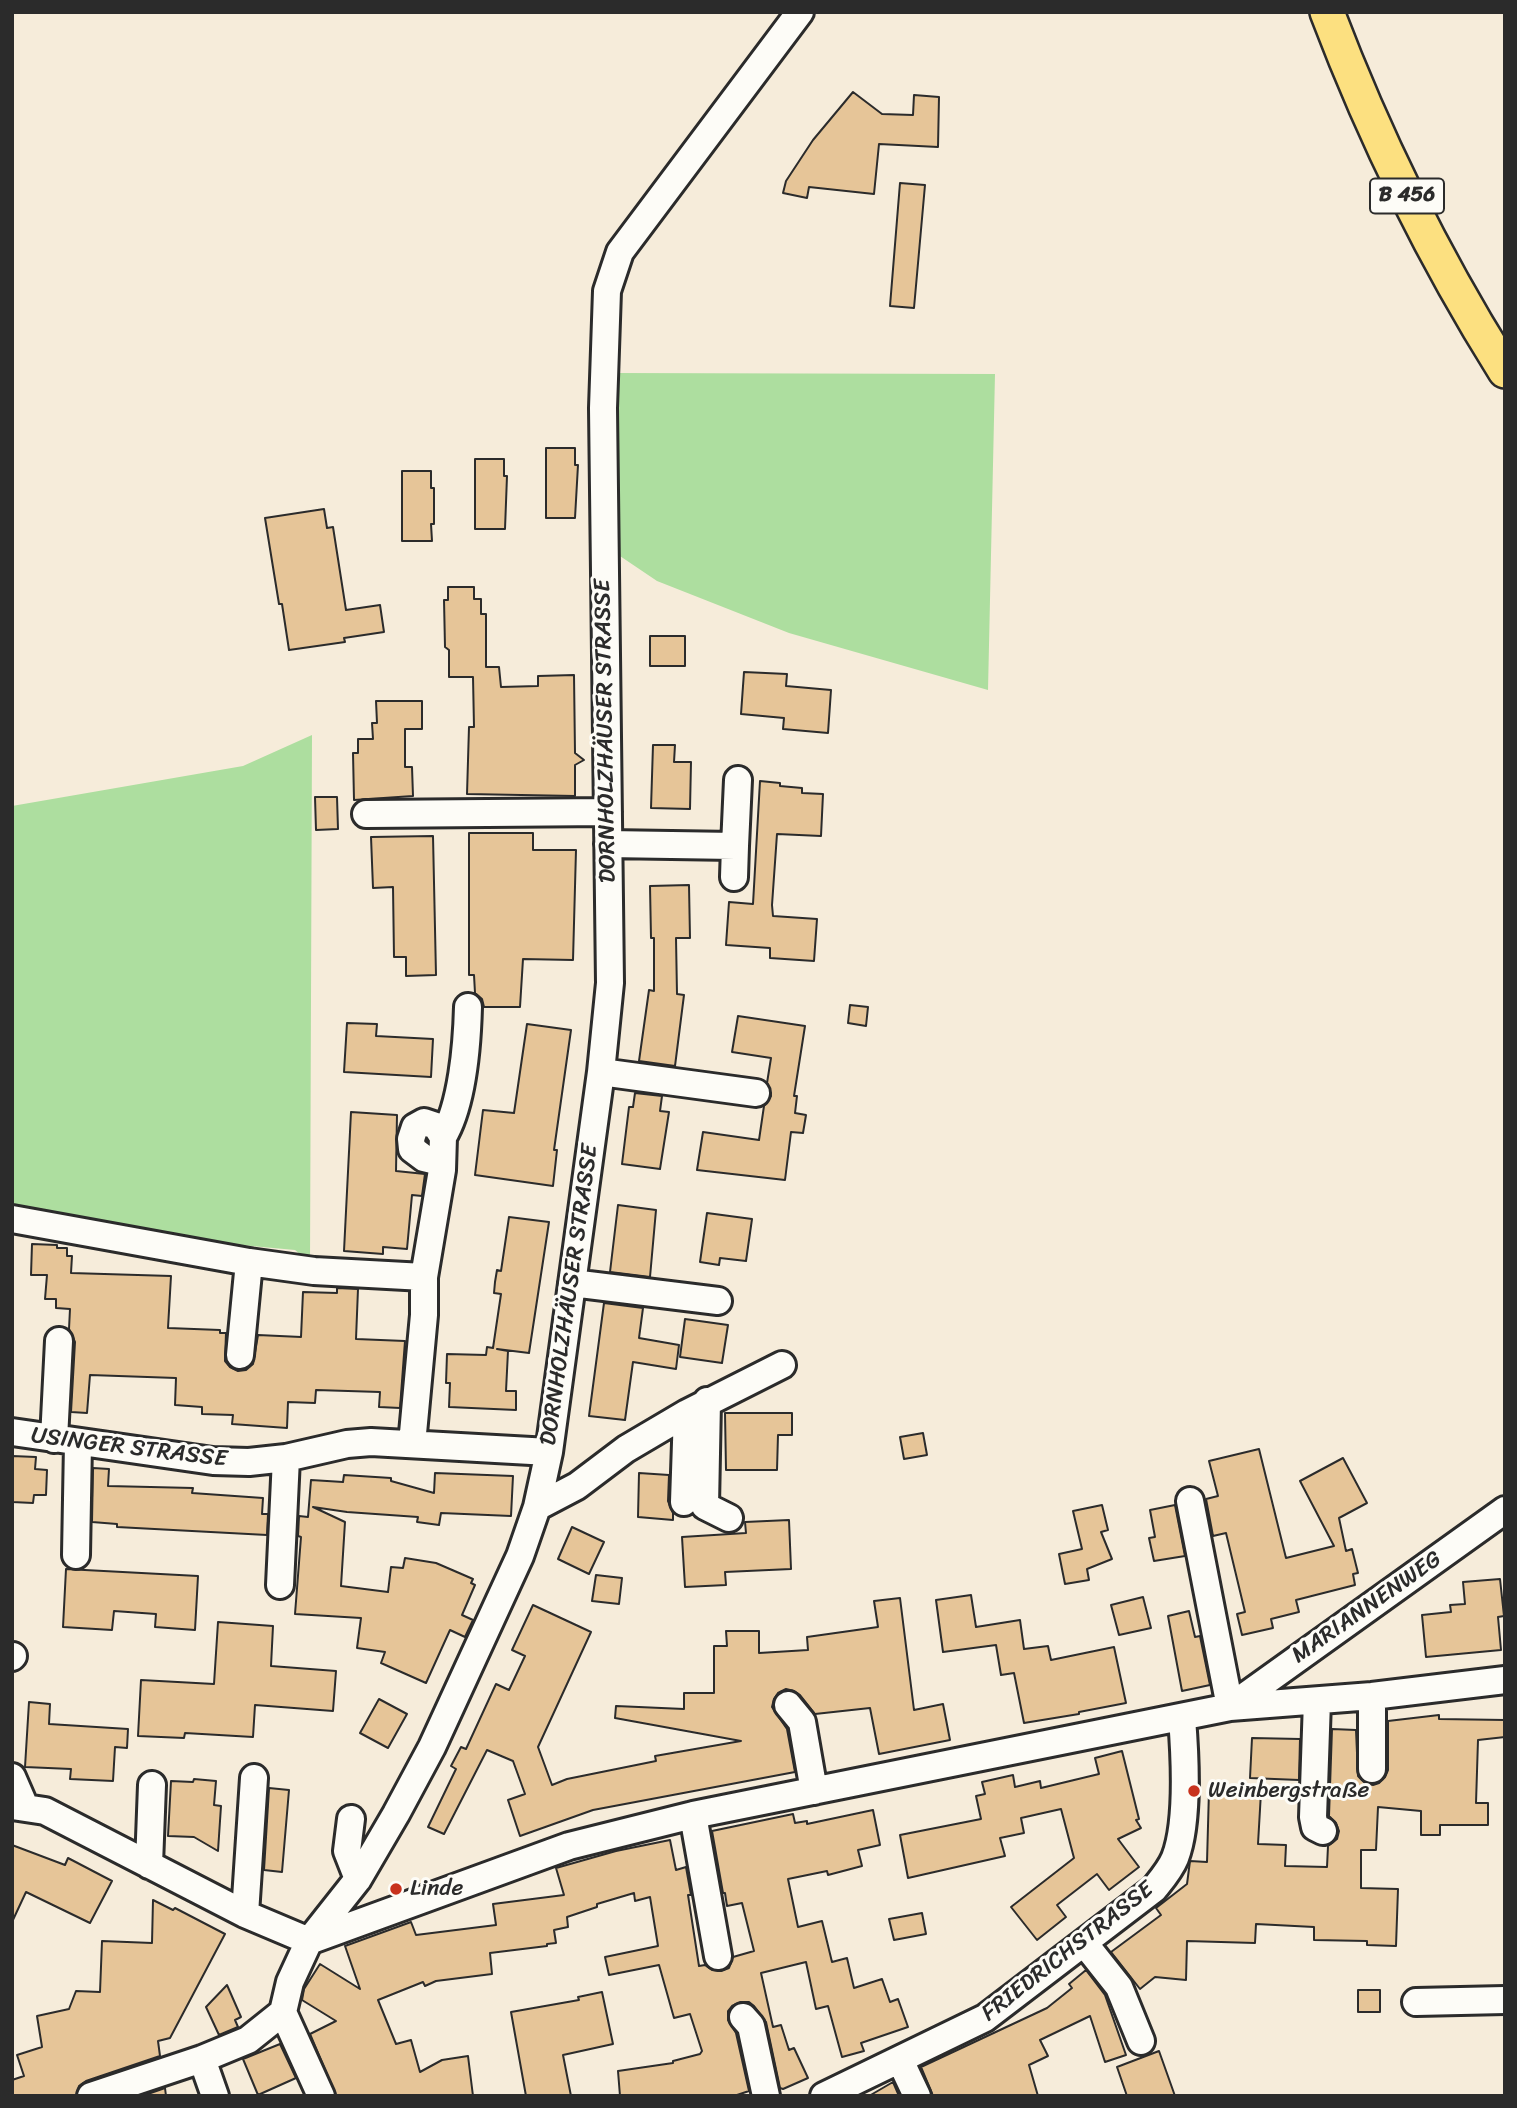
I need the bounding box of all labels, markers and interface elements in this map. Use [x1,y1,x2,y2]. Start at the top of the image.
road number: B 456 [1370,178,1444,214]
street label: DORNHOLZHÄUSER STRASSE [590,579,622,883]
street label: DORNHOLZHÄUSER STRASSE [535,1143,605,1447]
street label: USINGER STRASSE [30,1422,228,1474]
street label: MARIANNENWEG [1287,1546,1447,1670]
place label: Weinbergstraße [1208,1777,1369,1805]
marker: Weinbergstraße [1186,1783,1202,1799]
place label: Linde [410,1875,463,1903]
street label: FRIEDRICHSTRASSE [976,1876,1160,2028]
marker: Linde [388,1881,404,1897]

